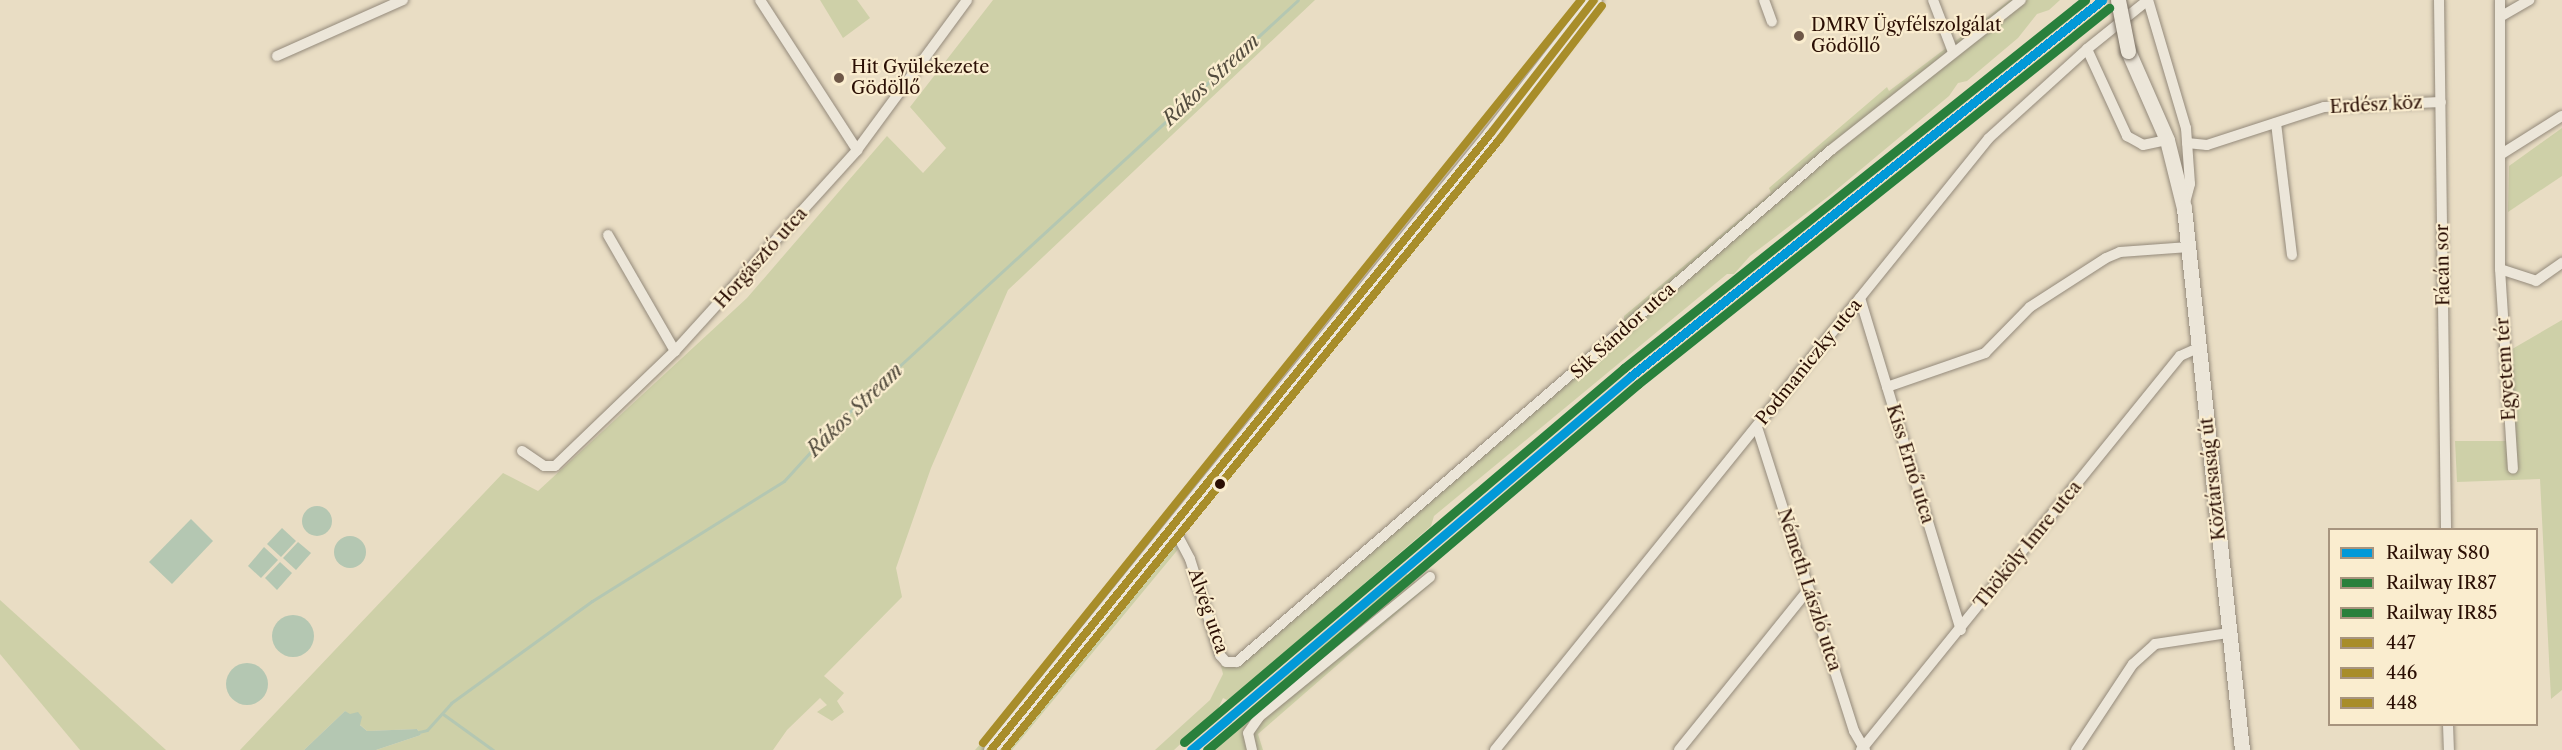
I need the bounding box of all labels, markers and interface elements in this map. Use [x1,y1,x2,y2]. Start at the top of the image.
place label: DMRV Ügyfélszolgálat Gödöllő [1811,15,2002,57]
water label: Rákos Stream [1157,29,1265,131]
marker: DMRV Ügyfélszolgálat Gödöllő [1792,29,1806,43]
place label: Hit Gyülekezete Gödöllő [851,57,989,100]
marker: Hit Gyülekezete Gödöllő [832,71,846,85]
street label: Erdész köz [2329,92,2423,118]
street label: Horgásztó utca [710,203,812,313]
street label: Fácán sor [2431,224,2455,306]
street label: Sík Sándor utca [1566,278,1680,384]
street label: Podmaniczky utca [1751,294,1867,430]
street label: Egyetem tér [2492,317,2520,421]
water label: Rákos Stream [802,358,908,462]
street label: Kiss Ernő utca [1882,402,1938,526]
street label: Köztársaság út [2196,417,2230,541]
street label: Thököly Imre utca [1970,477,2086,613]
unlabelled marker [1214,478,1226,490]
street label: Németh László utca [1773,506,1845,674]
legend [2328,528,2538,726]
text: Railway S80 [2386,542,2490,564]
street label: Alvég utca [1183,566,1233,656]
text: Railway IR87 [2386,572,2496,594]
text: Railway IR85 [2386,602,2497,624]
text: 447 [2386,632,2416,654]
text: 446 [2386,662,2417,684]
text: 448 [2386,692,2417,714]

